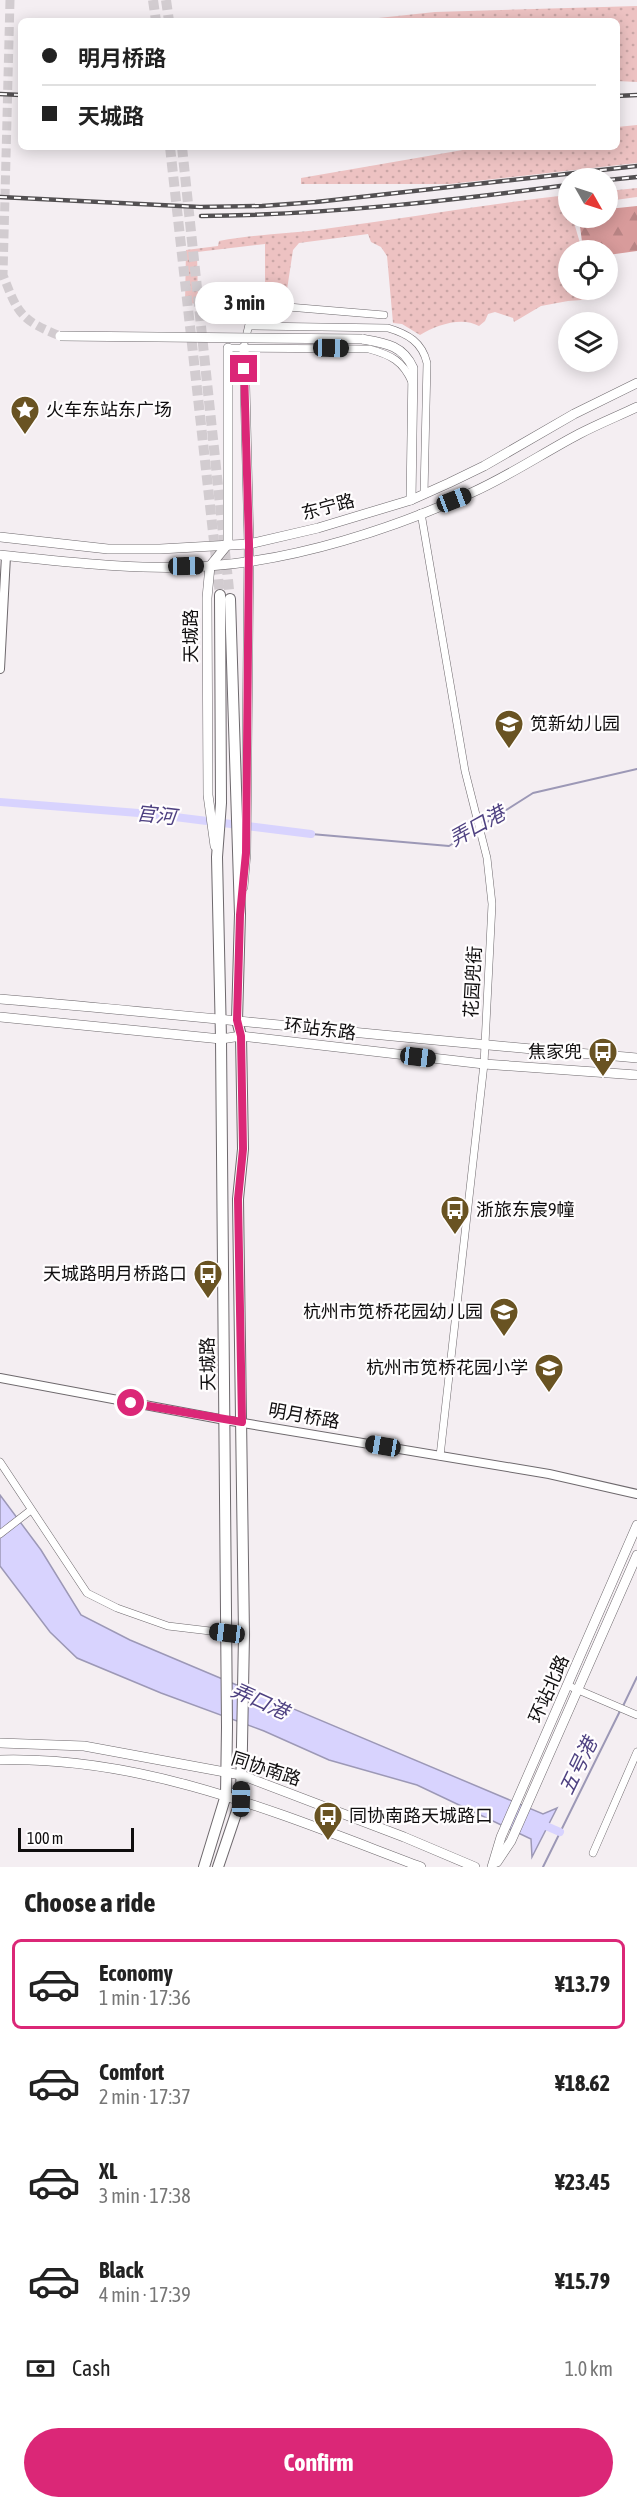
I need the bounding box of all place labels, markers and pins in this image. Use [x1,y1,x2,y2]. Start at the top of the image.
place icon: 火车东站东广场 [9,394,41,436]
place label: 火车东站东广场 [46,399,172,420]
school or university icon: 笕新幼儿园 [493,708,525,750]
place label: 笕新幼儿园 [530,713,620,734]
bus stop icon: 焦家兜 [587,1036,619,1078]
place label: 焦家兜 [528,1041,582,1062]
bus stop icon: 浙旅东宸9幢 [439,1194,471,1236]
place label: 浙旅东宸9幢 [476,1199,574,1220]
bus stop icon: 天城路明月桥路口 [192,1258,224,1300]
place label: 天城路明月桥路口 [43,1263,187,1284]
school or university icon: 杭州市笕桥花园幼儿园 [488,1296,520,1338]
place label: 杭州市笕桥花园幼儿园 [303,1301,483,1322]
school or university icon: 杭州市笕桥花园小学 [533,1352,565,1394]
place label: 杭州市笕桥花园小学 [366,1357,528,1378]
bus stop icon: 同协南路天城路口 [312,1800,344,1842]
place label: 同协南路天城路口 [349,1805,493,1826]

